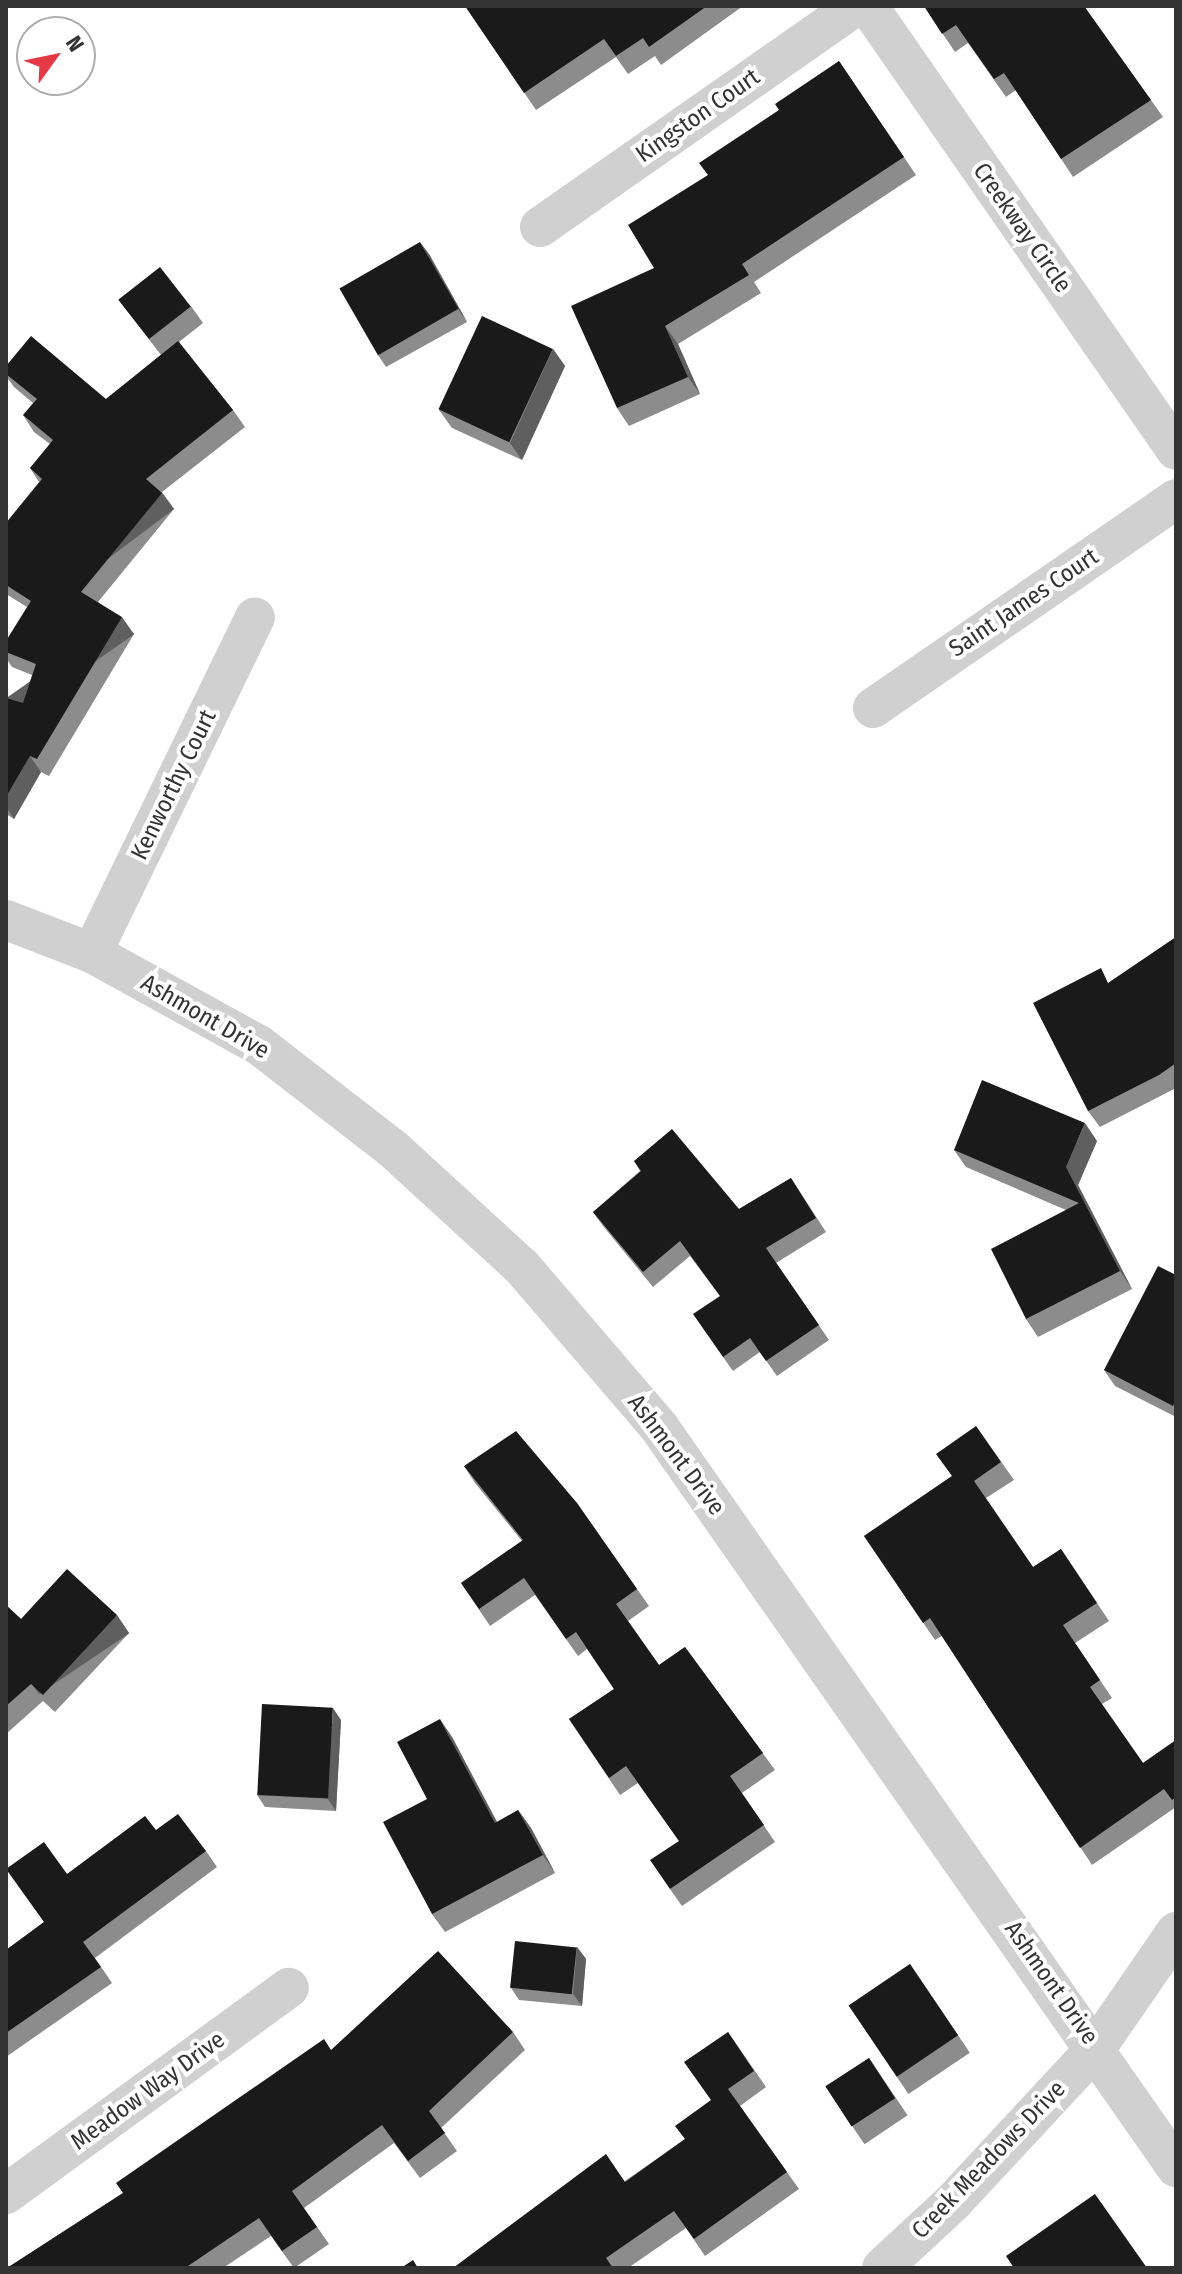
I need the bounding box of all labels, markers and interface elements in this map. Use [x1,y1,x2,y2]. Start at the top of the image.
north arrow [16,16,96,96]
text: N [60,31,90,57]
street label: Kingston Court [631,63,765,169]
street label: Creekway Circle [967,158,1077,298]
street label: Saint James Court [944,543,1104,663]
street label: Kenworthy Court [125,705,223,865]
street label: Ashmont Drive [136,969,274,1065]
street label: Ashmont Drive [621,1389,731,1521]
street label: Ashmont Drive [998,1916,1104,2050]
street label: Meadow Way Drive [65,2026,231,2156]
street label: Creek Meadows Drive [906,2075,1072,2245]

